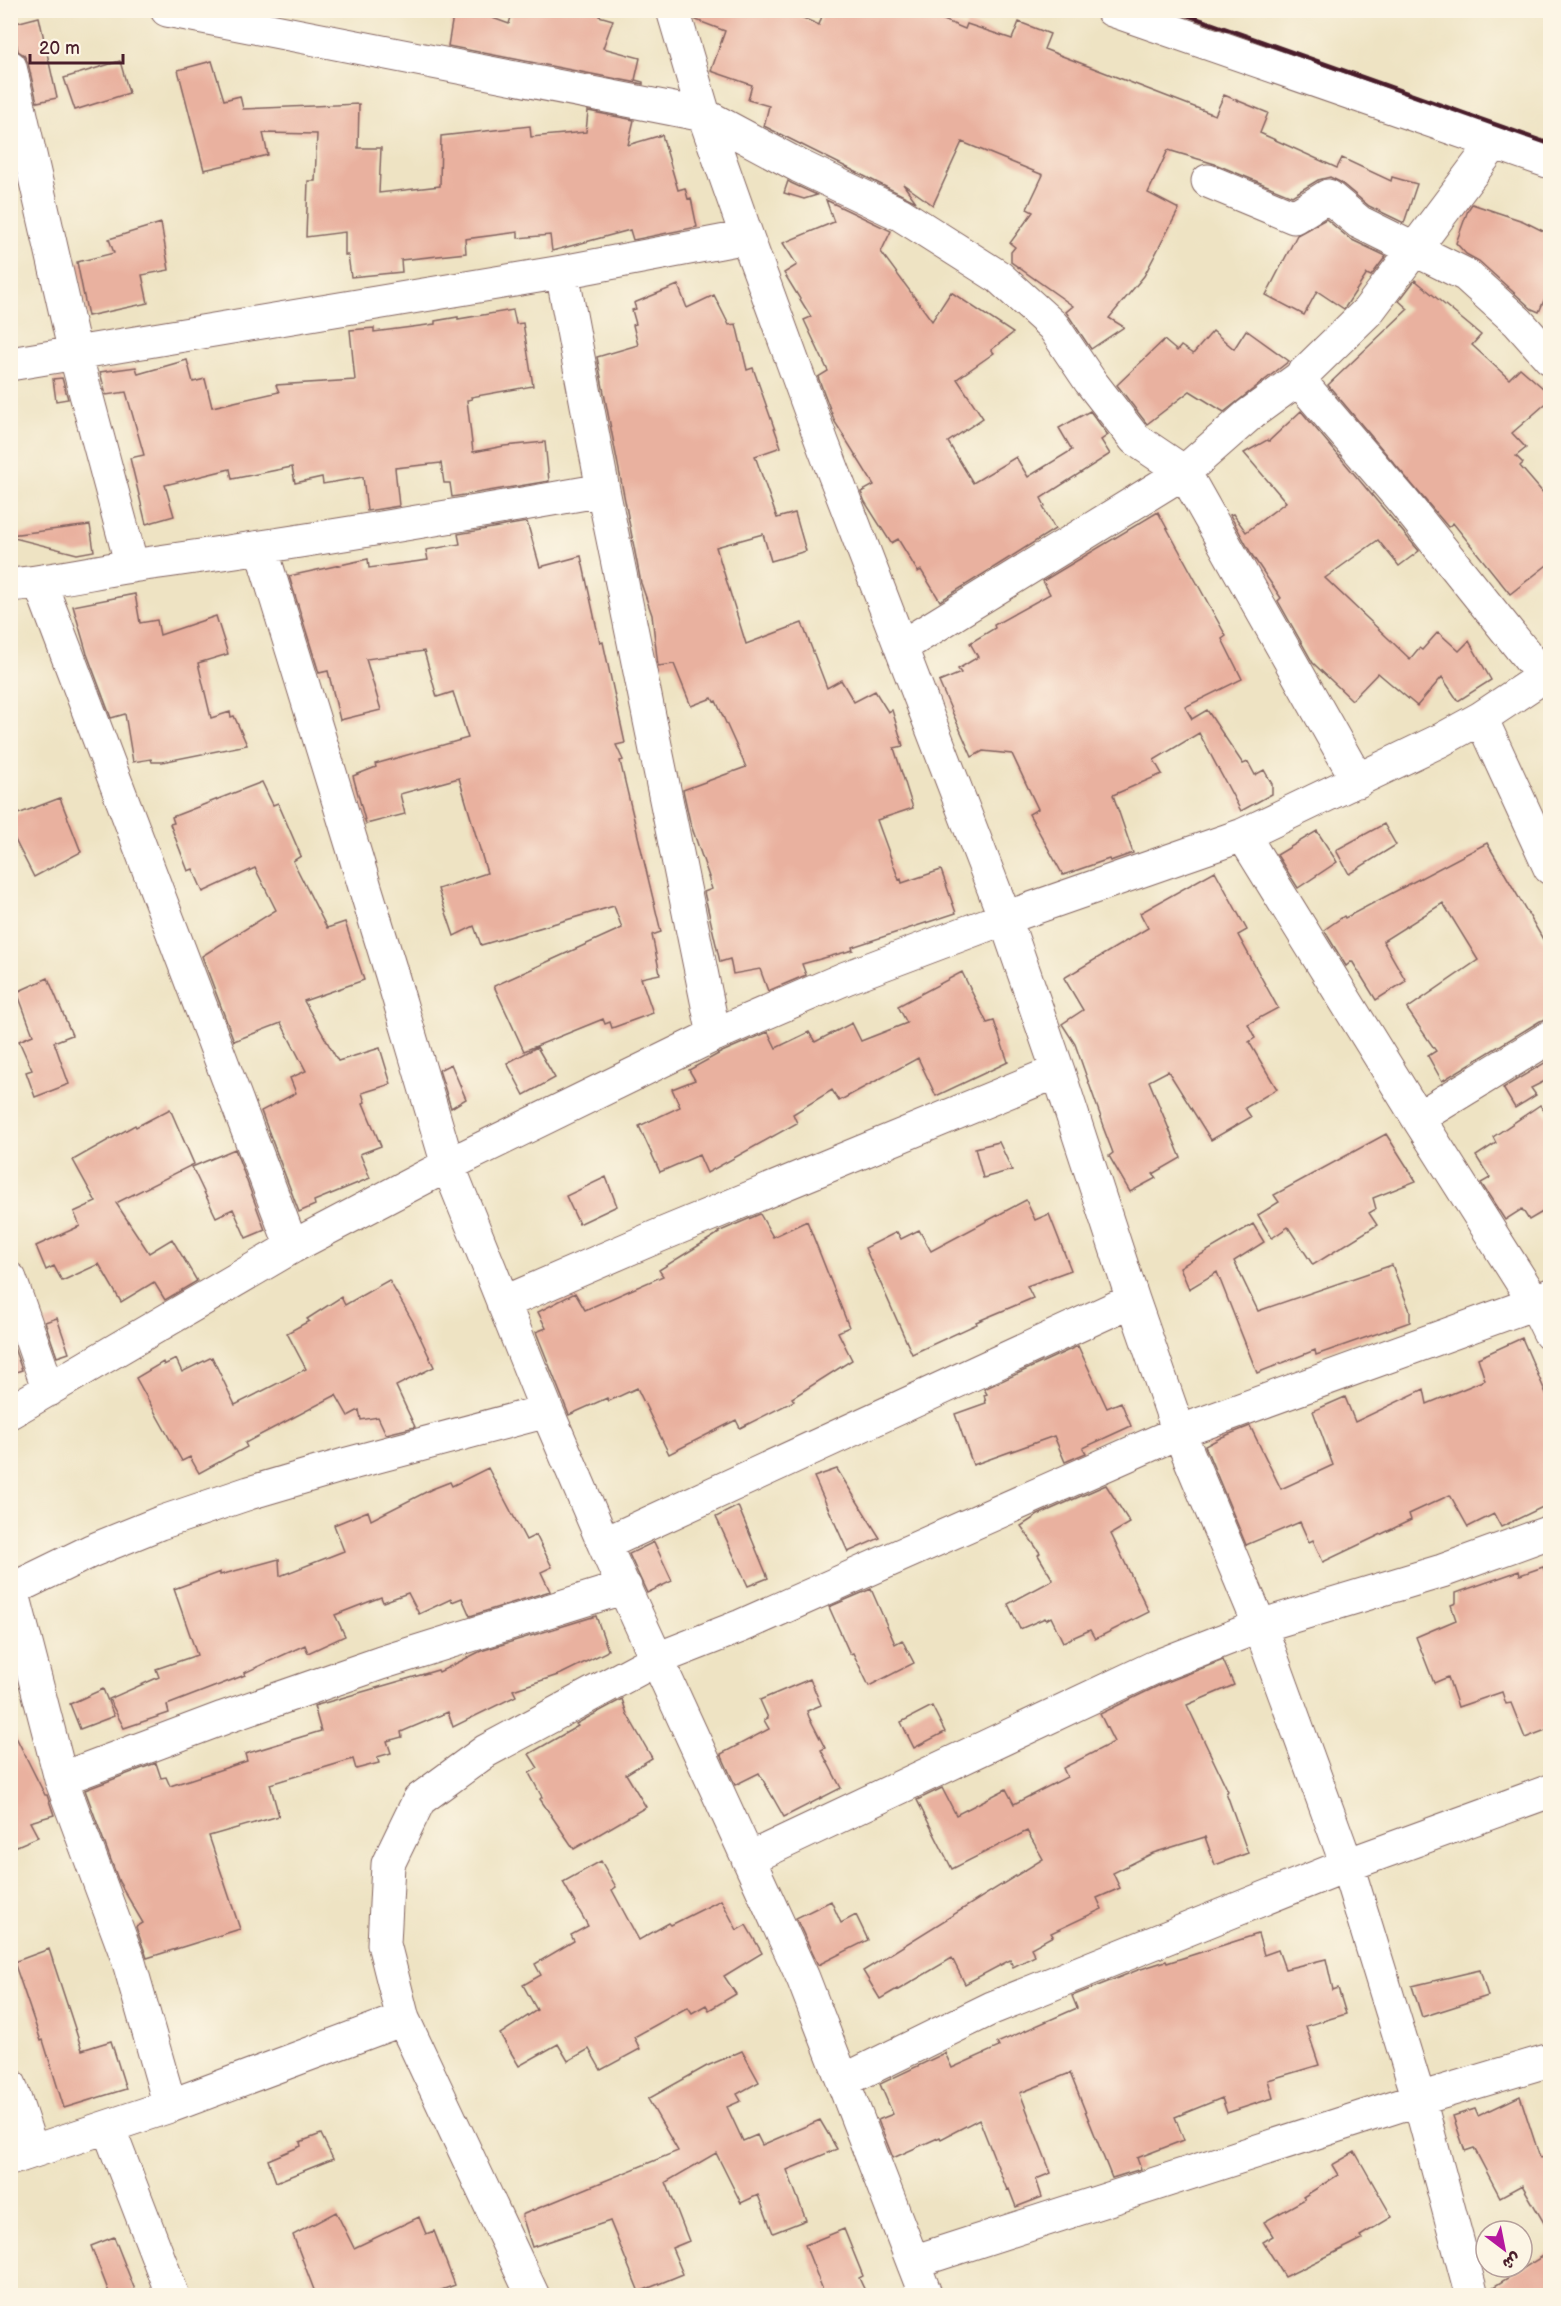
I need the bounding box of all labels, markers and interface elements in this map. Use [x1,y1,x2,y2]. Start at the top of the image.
scale bar [30,27,123,65]
text: 20 m [39,38,80,59]
north arrow [1474,2219,1534,2279]
text: ش [1499,2248,1524,2273]

